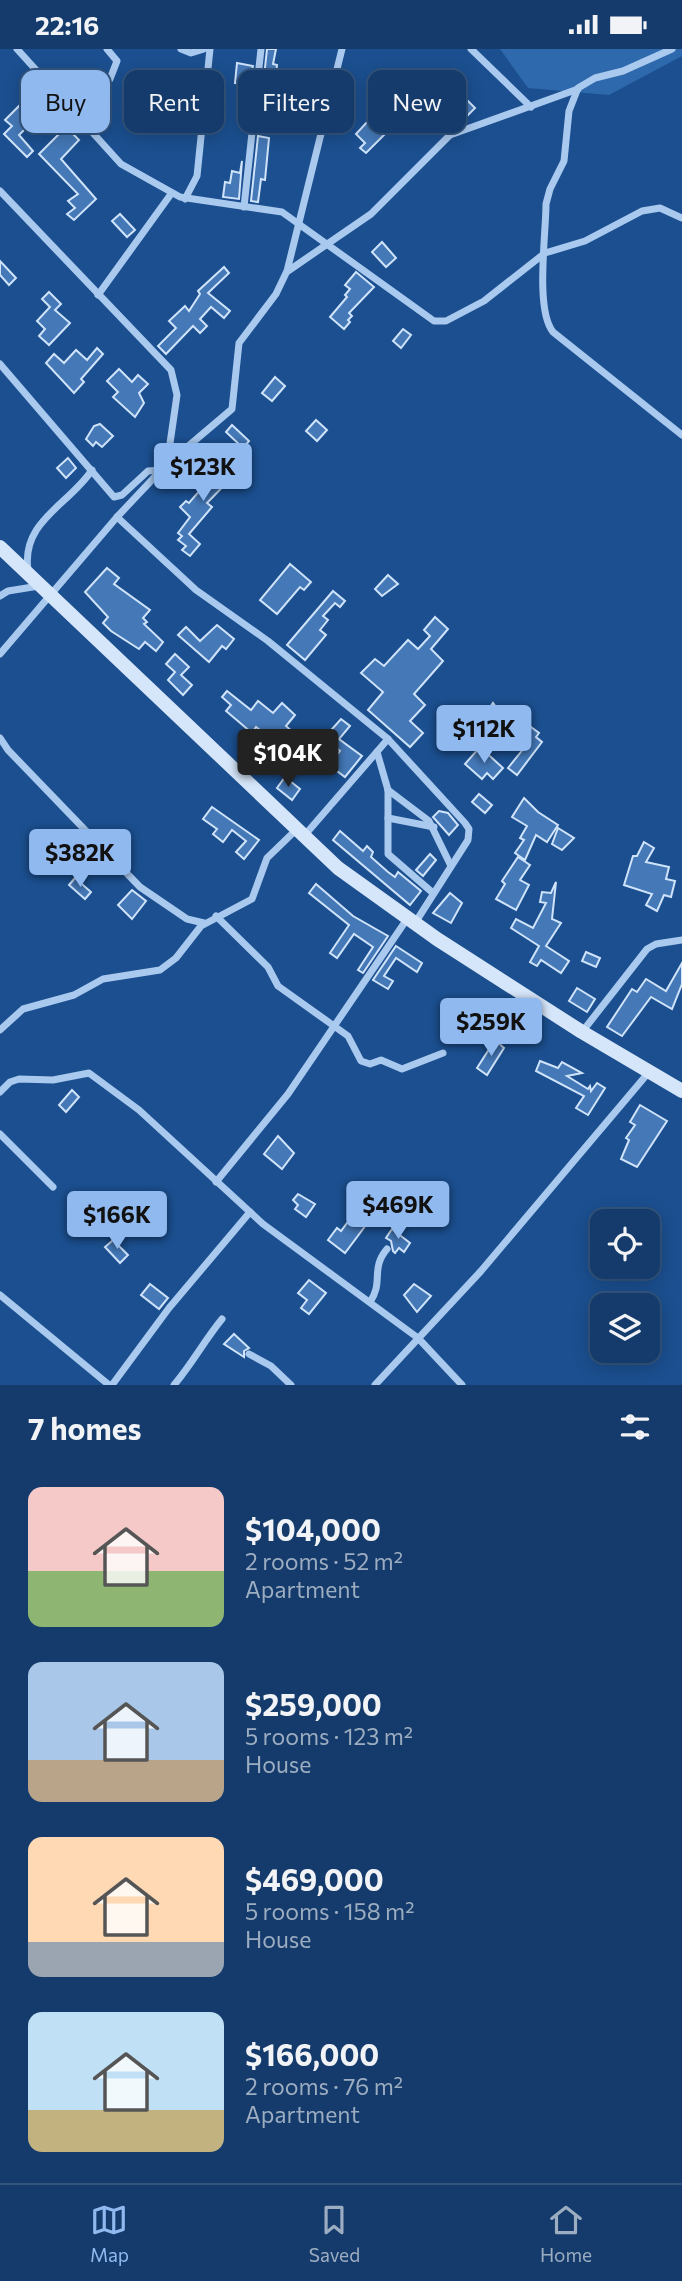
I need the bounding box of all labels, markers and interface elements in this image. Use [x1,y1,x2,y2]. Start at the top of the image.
text: 22:16 [35,9,99,40]
chip: Buy [21,70,110,133]
chip: Rent [124,70,224,133]
chip: Filters [238,70,354,133]
chip: New [368,70,466,133]
pin: $123K [154,443,252,503]
text: $123K [170,452,236,480]
pin: $112K [435,705,533,765]
text: $112K [452,714,516,742]
pin: $104K [239,729,337,789]
text: $104K [253,738,323,766]
pin: $382K [31,829,129,889]
text: $382K [45,838,115,866]
pin: $259K [442,999,540,1058]
text: $259K [456,1007,526,1035]
pin: $469K [349,1181,447,1241]
text: $469K [362,1190,434,1218]
pin: $166K [68,1191,166,1251]
text: $166K [83,1200,151,1228]
map controls [590,1209,660,1363]
button: locate [590,1209,660,1279]
button: layers [590,1293,660,1363]
icon: filters [616,1408,654,1446]
text: 7 homes [28,1409,141,1446]
text: $104,000 [245,1510,381,1547]
icon: home [84,1515,168,1599]
text: 2 rooms · 52 m² [245,1547,403,1575]
text: Apartment [245,1575,360,1603]
text: $259,000 [245,1685,382,1722]
icon: home [84,1690,168,1774]
text: 5 rooms · 123 m² [245,1722,413,1750]
text: House [245,1750,311,1778]
text: $469,000 [245,1860,384,1897]
icon: home [84,1865,168,1949]
text: 5 rooms · 158 m² [245,1897,414,1925]
text: House [245,1925,311,1953]
text: $166,000 [245,2035,379,2072]
icon: home [84,2040,168,2124]
text: 2 rooms · 76 m² [245,2072,403,2100]
text: Apartment [245,2100,360,2128]
tab: Map [90,2201,129,2266]
tab: Saved [309,2201,360,2266]
tab: Home [540,2201,592,2266]

